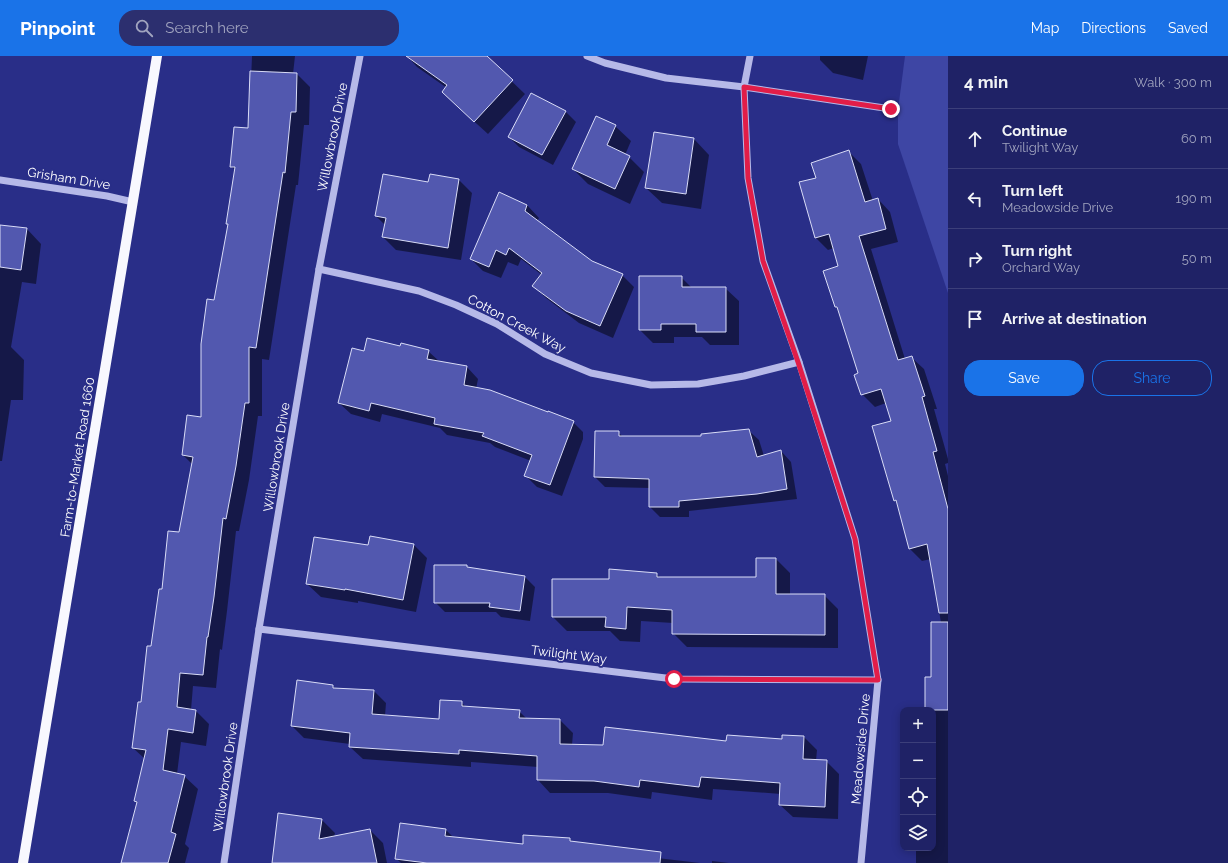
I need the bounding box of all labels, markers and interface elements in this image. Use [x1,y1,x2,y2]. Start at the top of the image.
search box [119,10,399,46]
text: Pinpoint [20,17,95,39]
icon: search [133,17,155,39]
text: Search here [165,19,249,37]
text: Map [1031,20,1059,36]
text: Directions [1081,20,1146,36]
text: Saved [1168,20,1208,36]
text: 4 min [964,72,1008,92]
text: Walk · 300 m [1134,75,1212,90]
street label: Willowbrook Drive [315,81,350,193]
route end [882,100,900,118]
text: Continue [1002,122,1067,140]
icon: ahead [964,128,986,150]
text: 60 m [1181,131,1212,146]
text: Twilight Way [1002,140,1078,155]
street label: Grisham Drive [26,165,112,193]
text: Turn left [1002,182,1063,200]
icon: left [964,188,986,210]
text: 190 m [1176,191,1212,206]
text: Meadowside Drive [1002,200,1113,215]
text: Turn right [1002,242,1072,260]
icon: right [964,248,986,270]
text: 50 m [1182,251,1212,266]
text: Orchard Way [1002,260,1080,275]
street label: Cotton Creek Way [465,291,568,356]
icon: arrive [964,308,986,330]
text: Arrive at destination [1002,310,1147,328]
button: Save [964,360,1084,396]
button: Share [1092,360,1212,396]
street label: Farm-to-Market Road 1660 [57,376,98,538]
street label: Willowbrook Drive [260,401,293,513]
street label: Twilight Way [530,642,608,667]
route start [665,670,683,688]
street label: Meadowside Drive [848,693,873,805]
map controls [900,707,936,851]
button: + [900,707,936,743]
street label: Willowbrook Drive [210,721,241,833]
button: − [900,743,936,779]
button: locate [900,779,936,815]
button: layers [900,815,936,851]

